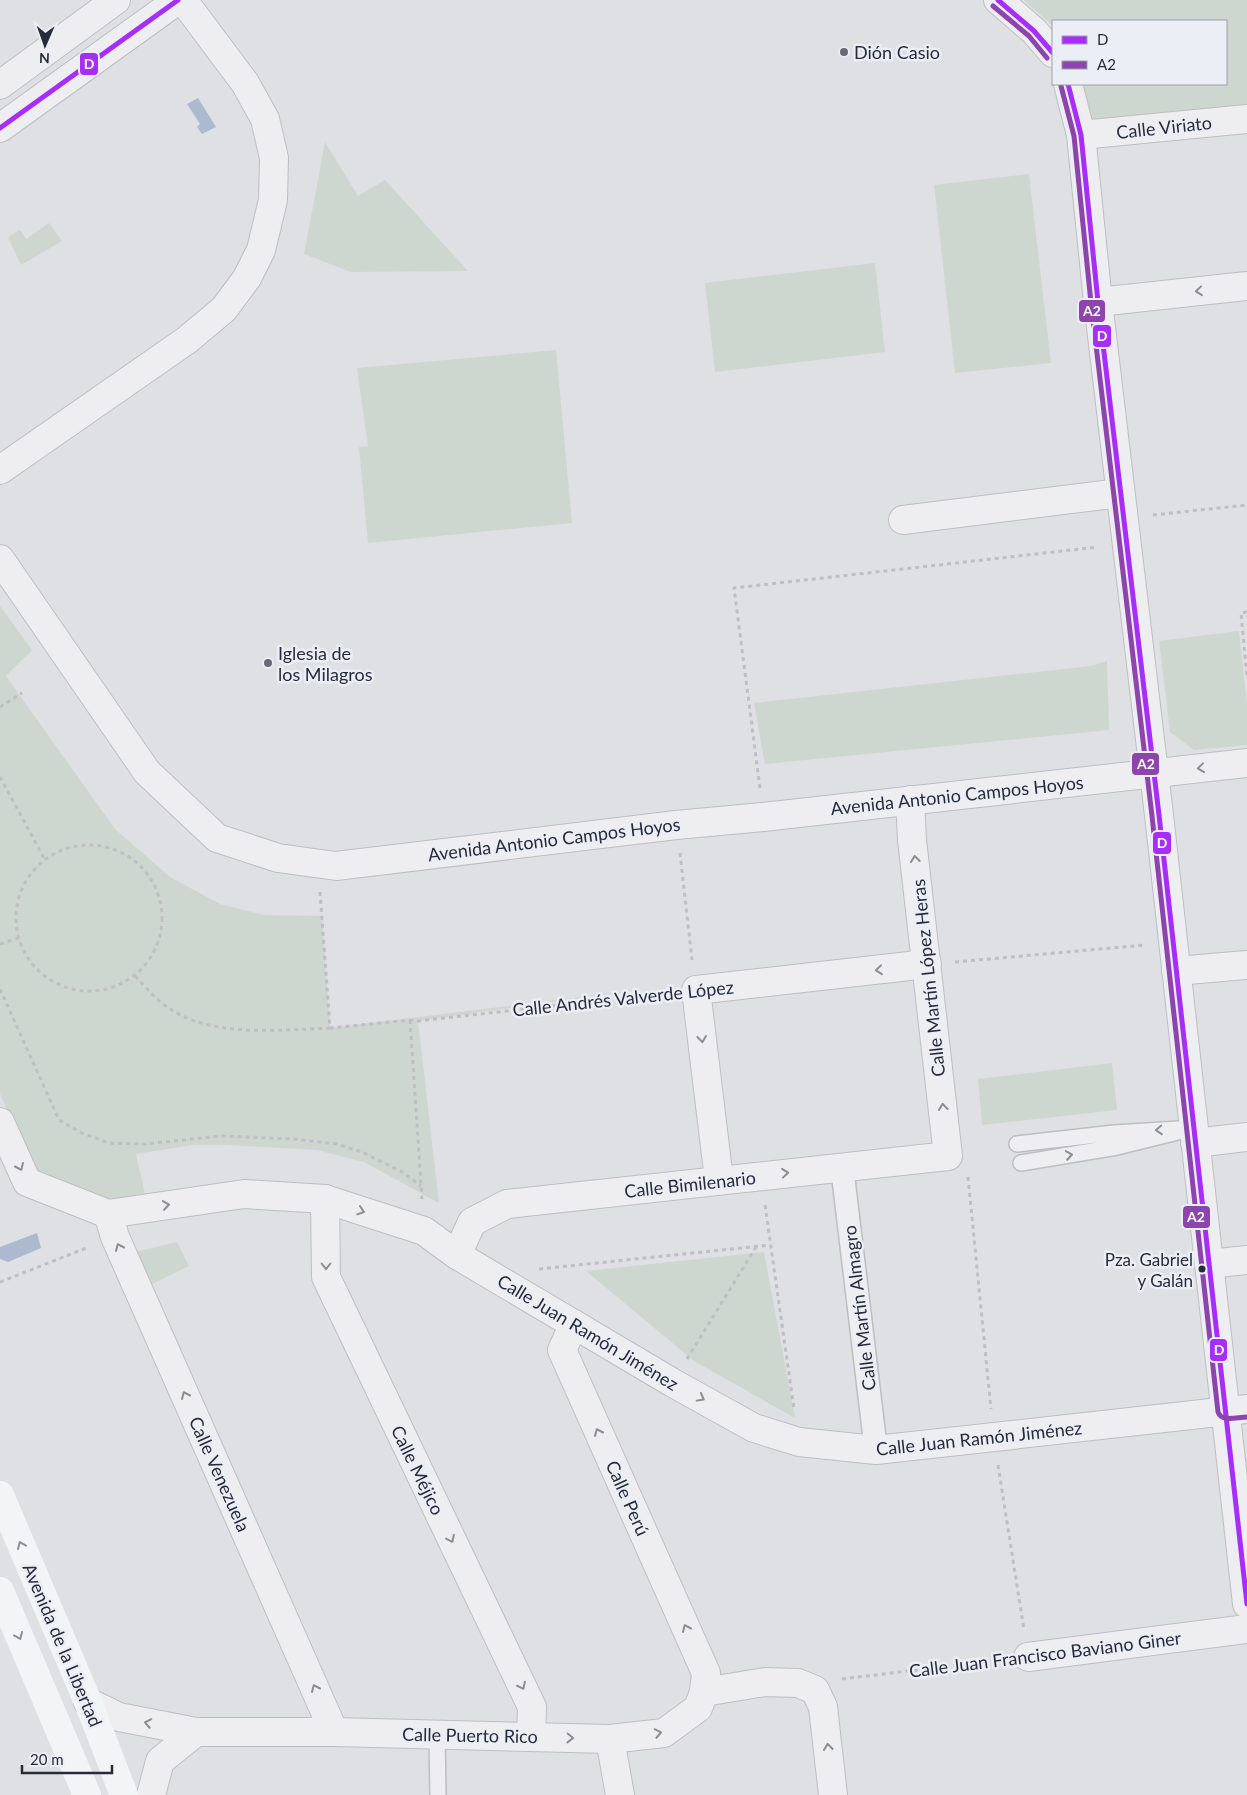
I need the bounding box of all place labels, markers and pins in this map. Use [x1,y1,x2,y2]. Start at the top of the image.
place label: Dión Casio [854,41,940,63]
marker: Dión Casio [838,46,850,58]
place label: Iglesia de los Milagros [278,642,373,685]
marker: Iglesia de los Milagros [262,657,274,669]
place label: Pza. Gabriel y Galán [1105,1249,1193,1291]
marker: Pza. Gabriel y Galán [1197,1264,1207,1274]

